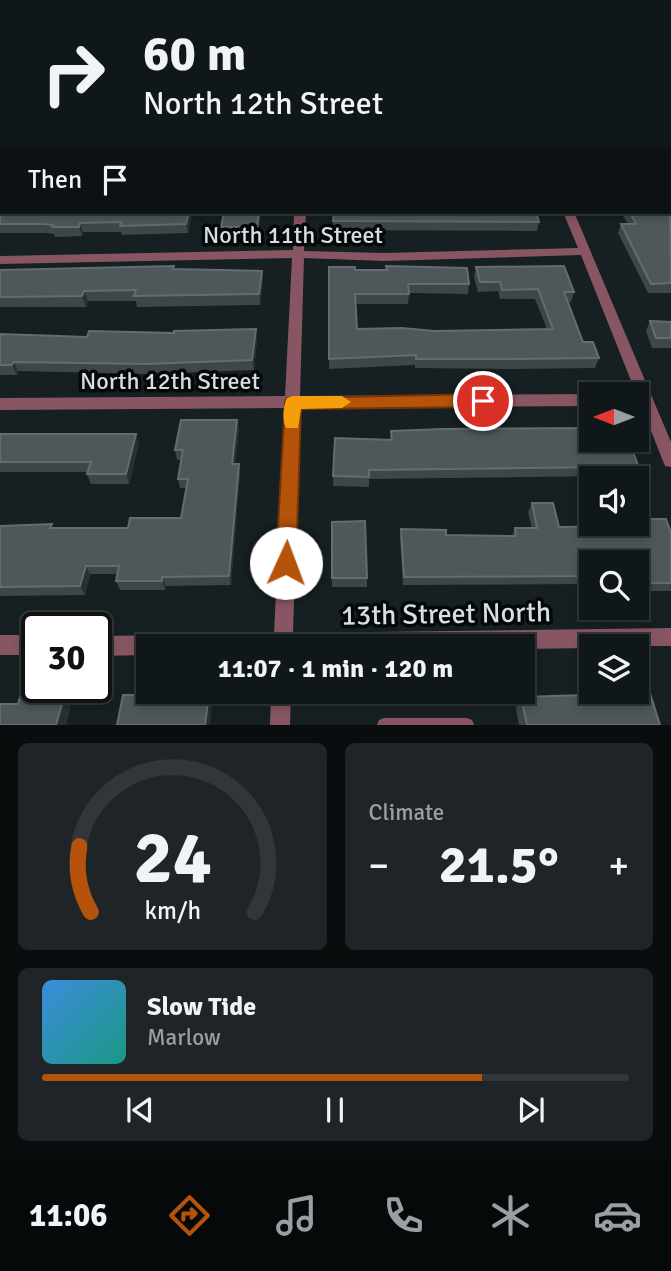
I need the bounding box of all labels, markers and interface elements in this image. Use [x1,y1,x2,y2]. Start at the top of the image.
text: 60 m [143,24,246,84]
icon: right [28,28,119,119]
text: North 12th Street [143,84,383,123]
icon: arrive [96,161,134,199]
text: Then [28,164,82,196]
street label: North 11th Street [203,220,383,250]
street label: North 12th Street [80,366,260,396]
pin [453,371,513,431]
icon: arrive [464,382,502,420]
north arrow [579,382,649,452]
map controls [579,382,649,704]
button: sound [579,466,649,536]
position arrow [249,526,323,600]
button: search [579,550,649,620]
street label: 13th Street North [341,595,551,633]
speed limit sign: 30 [21,612,112,703]
button: layers [579,634,649,704]
text: 11:07 · 1 min · 120 m [218,653,453,685]
text: Climate [369,798,444,827]
text: 24 [133,815,212,904]
text: 21.5° [439,833,559,897]
text: − [369,842,389,889]
text: + [608,842,629,889]
text: km/h [144,895,201,926]
text: Slow Tide [147,991,256,1023]
text: Marlow [147,1023,221,1052]
icon: previous [121,1091,159,1129]
icon: pause [316,1091,354,1129]
icon: next [512,1091,550,1129]
icon: directions [165,1191,214,1240]
icon: music [272,1191,321,1240]
icon: phone [379,1191,428,1240]
icon: climate [486,1191,535,1240]
icon: car [593,1191,642,1240]
text: 11:06 [29,1196,108,1235]

